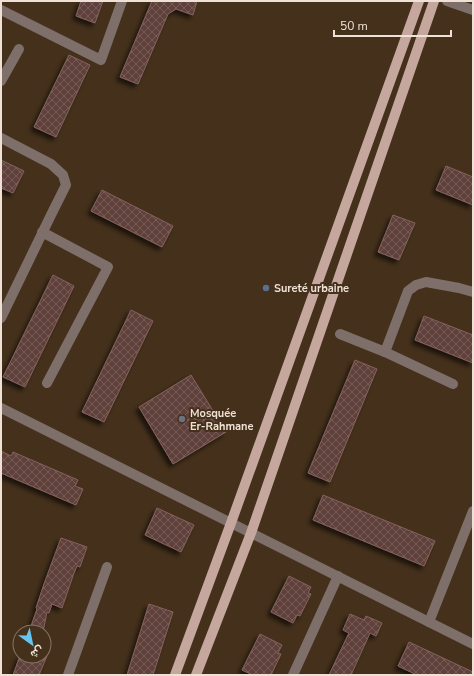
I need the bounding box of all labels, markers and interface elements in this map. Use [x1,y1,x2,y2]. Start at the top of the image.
scale bar [334,12,451,38]
text: 50 m [340,18,368,34]
place label: Sureté urbaine [274,281,349,296]
marker: Sureté urbaine [261,283,271,293]
place label: Mosquée Er-Rahmane [190,406,253,434]
marker: Mosquée Er-Rahmane [177,414,187,424]
north arrow [12,624,52,664]
text: ش [28,642,47,662]

